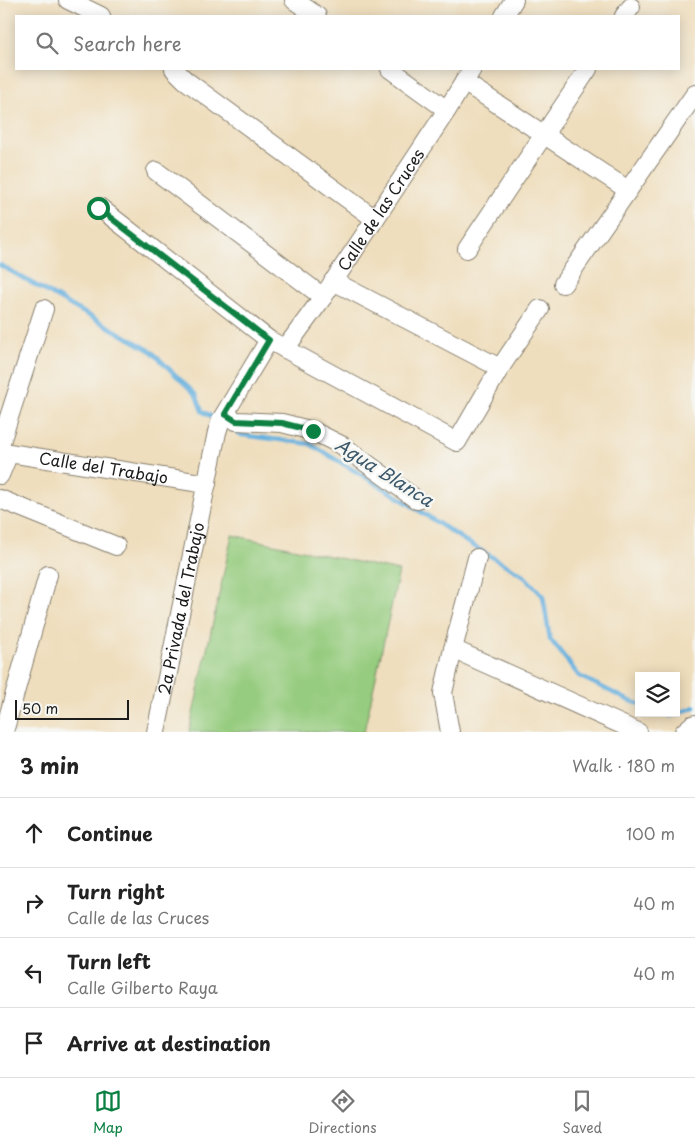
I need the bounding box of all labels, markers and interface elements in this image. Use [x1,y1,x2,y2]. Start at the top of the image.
search box [15,15,680,70]
icon: search [33,29,61,57]
text: Search here [73,29,182,57]
street label: Calle de las Cruces [331,143,429,275]
route start [87,197,110,220]
route end [302,420,325,443]
water label: Agua Blanca [330,431,440,513]
street label: Calle del Trabajo [38,445,170,489]
street label: 2a Privada del Trabajo [151,520,209,697]
map controls [635,672,680,717]
button: layers [635,672,680,717]
scale bar [15,697,129,720]
text: 50 m [22,698,58,719]
text: 3 min [20,749,79,781]
text: Walk · 180 m [572,753,675,777]
icon: ahead [20,819,48,847]
text: Continue [67,819,153,847]
text: 100 m [626,821,675,845]
text: Turn right [67,877,165,905]
icon: right [20,889,48,917]
text: 40 m [633,891,675,915]
text: Calle de las Cruces [67,905,209,929]
text: Turn left [67,947,151,975]
icon: left [20,959,48,987]
text: 40 m [633,961,675,985]
text: Calle Gilberto Raya [67,975,218,999]
icon: arrive [20,1029,48,1057]
text: Arrive at destination [67,1029,271,1057]
tab: Map [93,1087,123,1138]
tab: Directions [309,1087,377,1138]
tab: Saved [562,1087,602,1138]

